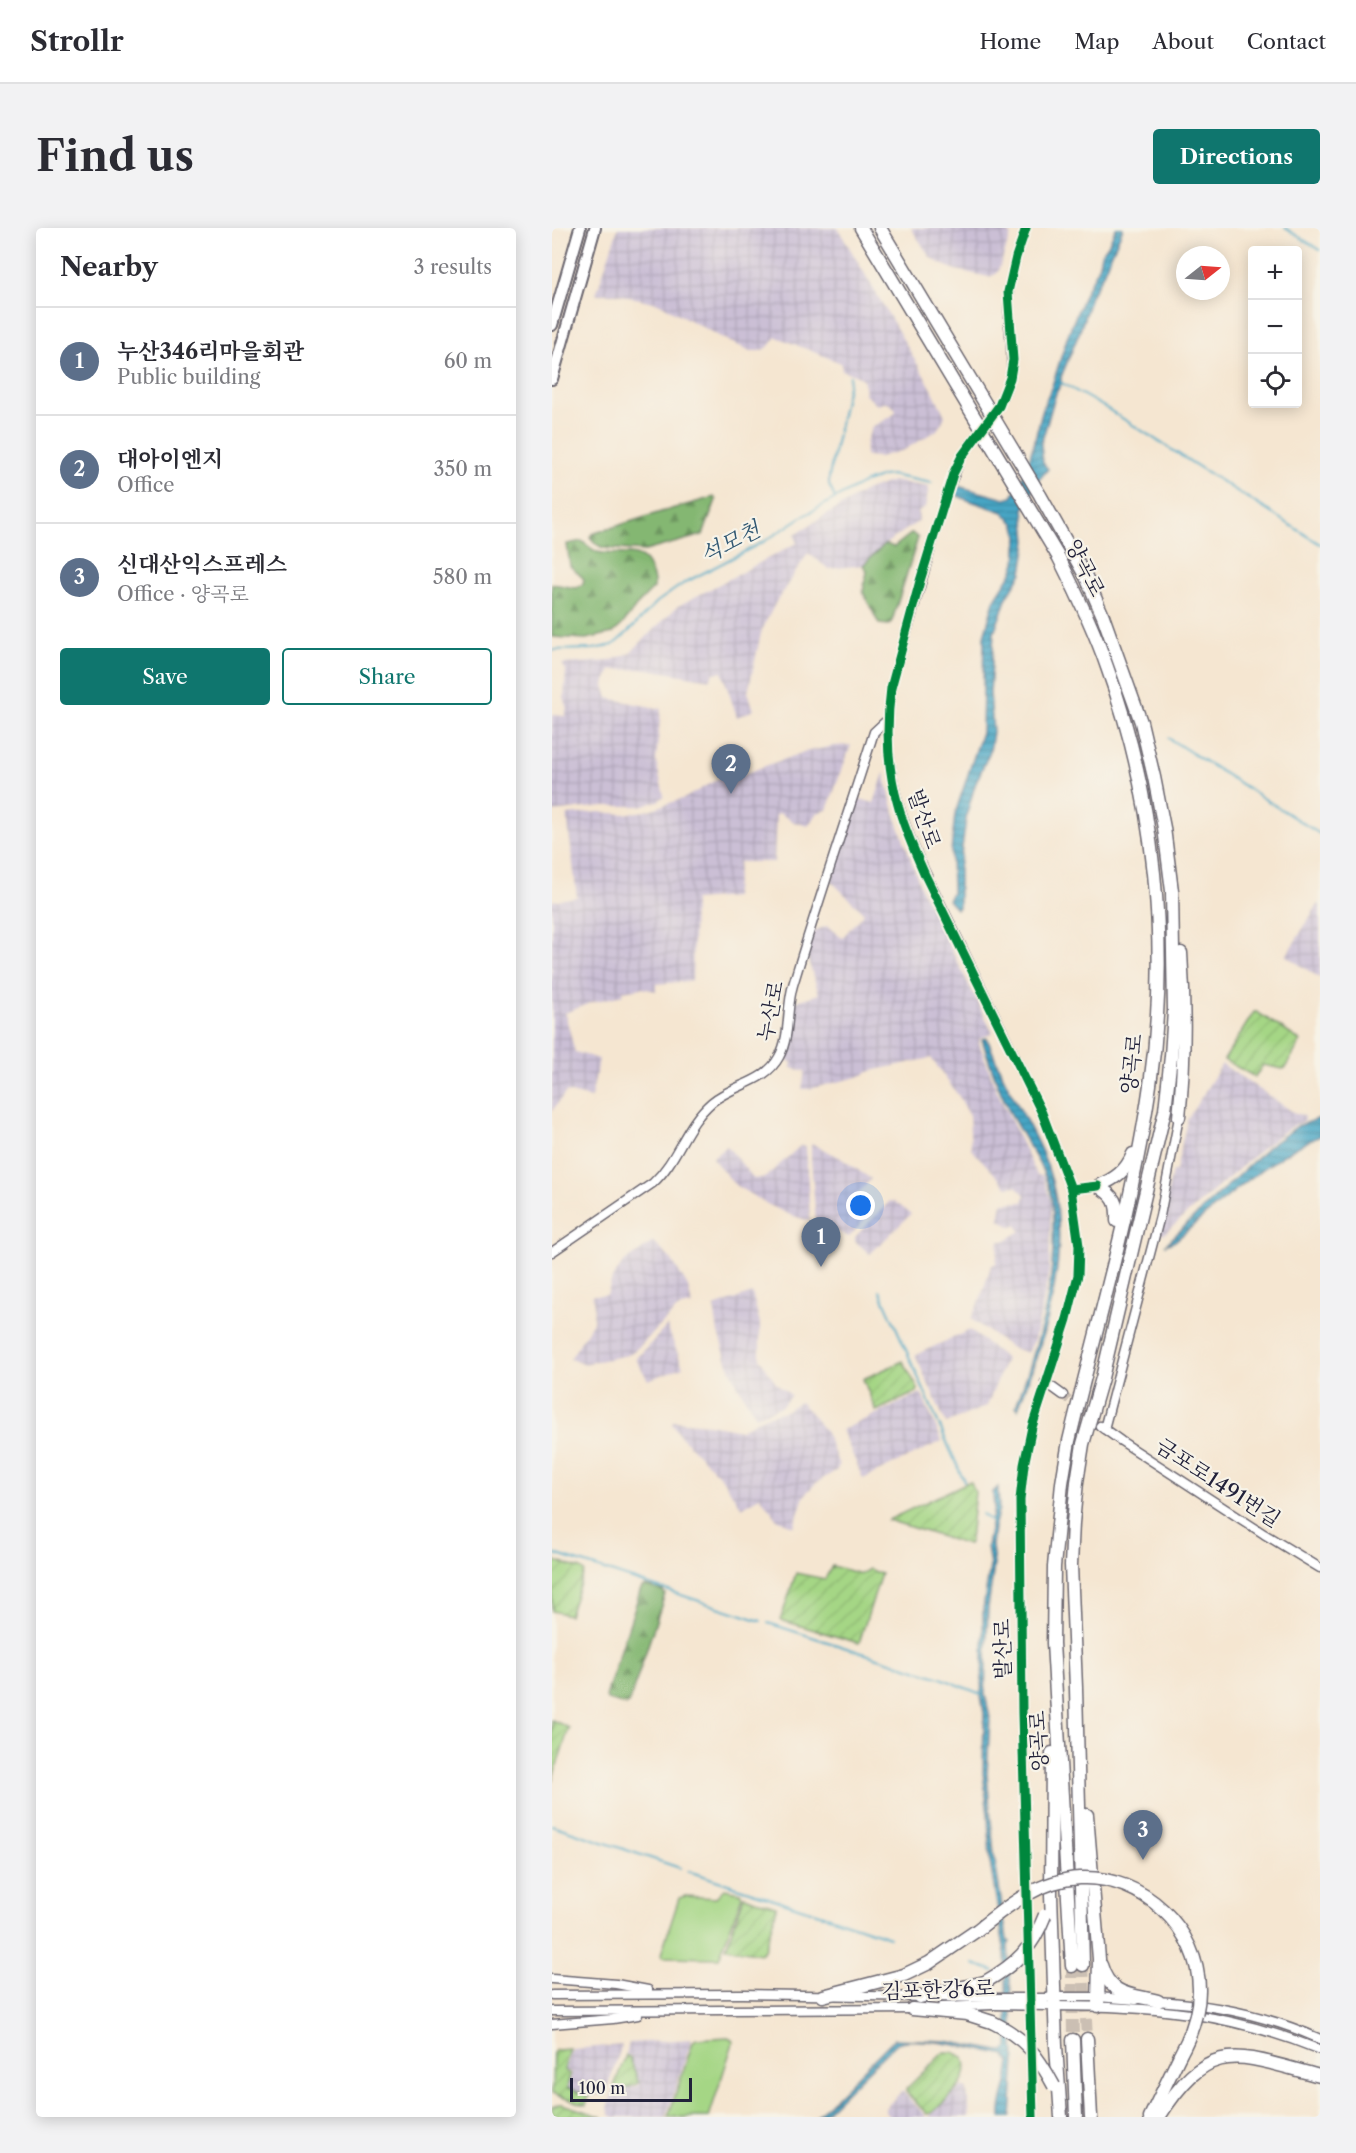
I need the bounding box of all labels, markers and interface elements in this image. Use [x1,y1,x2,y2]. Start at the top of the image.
text: Strollr [30,24,124,58]
text: Home [980,29,1041,54]
text: Map [1074,29,1119,54]
text: About [1152,29,1214,54]
text: Contact [1247,29,1326,54]
button: Directions [1153,129,1320,184]
text: Find us [36,130,194,182]
north arrow [1176,246,1230,300]
map controls [1248,246,1302,408]
button: + [1248,246,1302,300]
text: Nearby [60,251,158,283]
text: 3 results [414,255,492,279]
button: − [1248,300,1302,354]
text: 누산346리마을회관 [117,338,304,365]
text: 1 [75,349,84,373]
text: 60 m [444,349,492,373]
button: locate [1248,354,1302,408]
text: Public building [117,365,260,389]
text: 대아이엔지 [117,446,223,473]
text: 2 [74,457,85,481]
text: 350 m [434,457,492,481]
text: Office [117,473,175,497]
water label: 석모천 [696,515,766,569]
street label: 양곡로 [1060,535,1110,601]
text: 신대산익스프레스 [117,551,287,578]
text: 3 [74,565,85,589]
text: 580 m [433,565,492,589]
text: Office · 양곡로 [117,582,249,606]
button: Save [60,648,270,705]
button: Share [282,648,492,705]
pin: 2 [712,744,750,794]
street label: 발산로 [903,786,946,852]
street label: 누산로 [752,979,789,1043]
street label: 양곡로 [1116,1032,1147,1096]
your location [846,1191,875,1220]
pin: 1 [802,1218,840,1267]
street label: 금포로1491번길 [1151,1433,1285,1532]
street label: 발산로 [989,1618,1016,1680]
street label: 양곡로 [1024,1710,1053,1772]
pin: 3 [1124,1810,1162,1860]
street label: 김포한강6로 [881,1975,995,2004]
scale bar [570,2075,692,2102]
text: 100 m [579,2078,625,2098]

